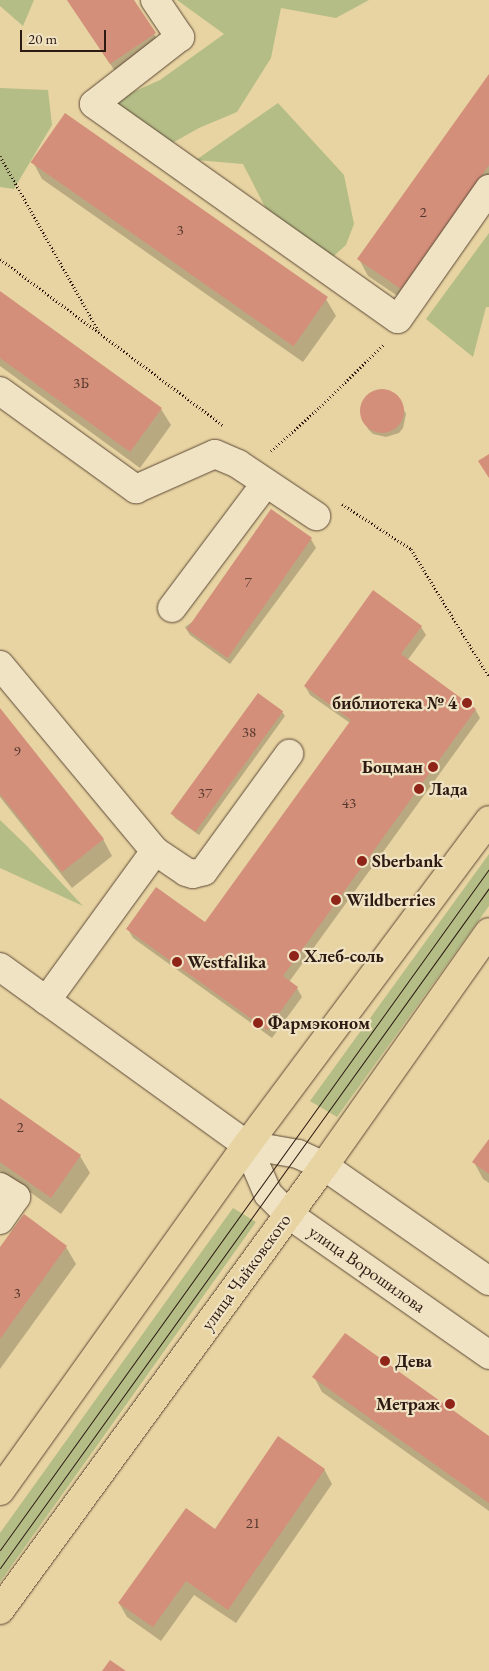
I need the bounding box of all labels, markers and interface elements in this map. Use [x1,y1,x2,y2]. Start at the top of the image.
scale bar [22,20,109,52]
text: 20 m [28,29,57,48]
house number: 2 [419,203,427,221]
house number: 3 [176,221,184,239]
house number: 3Б [73,374,89,392]
house number: 7 [244,573,252,591]
place label: библиотека № 4 [332,692,457,714]
marker: библиотека № 4 [461,697,473,709]
house number: 38 [242,723,256,741]
house number: 9 [13,742,21,760]
place label: Боцман [362,756,423,778]
marker: Боцман [427,761,439,773]
place label: Лада [429,778,468,800]
marker: Лада [413,783,425,795]
house number: 37 [198,784,212,802]
house number: 43 [342,794,356,812]
place label: Sberbank [372,850,443,872]
marker: Sberbank [356,855,368,867]
place label: Wildberries [346,889,435,911]
marker: Wildberries [330,894,342,906]
place label: Хлеб-соль [304,945,384,967]
marker: Хлеб-соль [288,950,300,962]
place label: Westfalika [187,951,266,973]
marker: Westfalika [171,956,183,968]
place label: Фармэконом [268,1012,370,1034]
marker: Фармэконом [252,1017,264,1029]
house number: 2 [16,1118,24,1136]
street label: улица Чайковского [196,1210,296,1334]
street label: улица Ворошилова [304,1221,430,1317]
house number: 3 [13,1284,21,1302]
place label: Дева [395,1350,432,1372]
marker: Дева [379,1355,391,1367]
place label: Метраж [376,1393,440,1415]
marker: Метраж [444,1398,456,1410]
house number: 21 [246,1514,260,1532]

